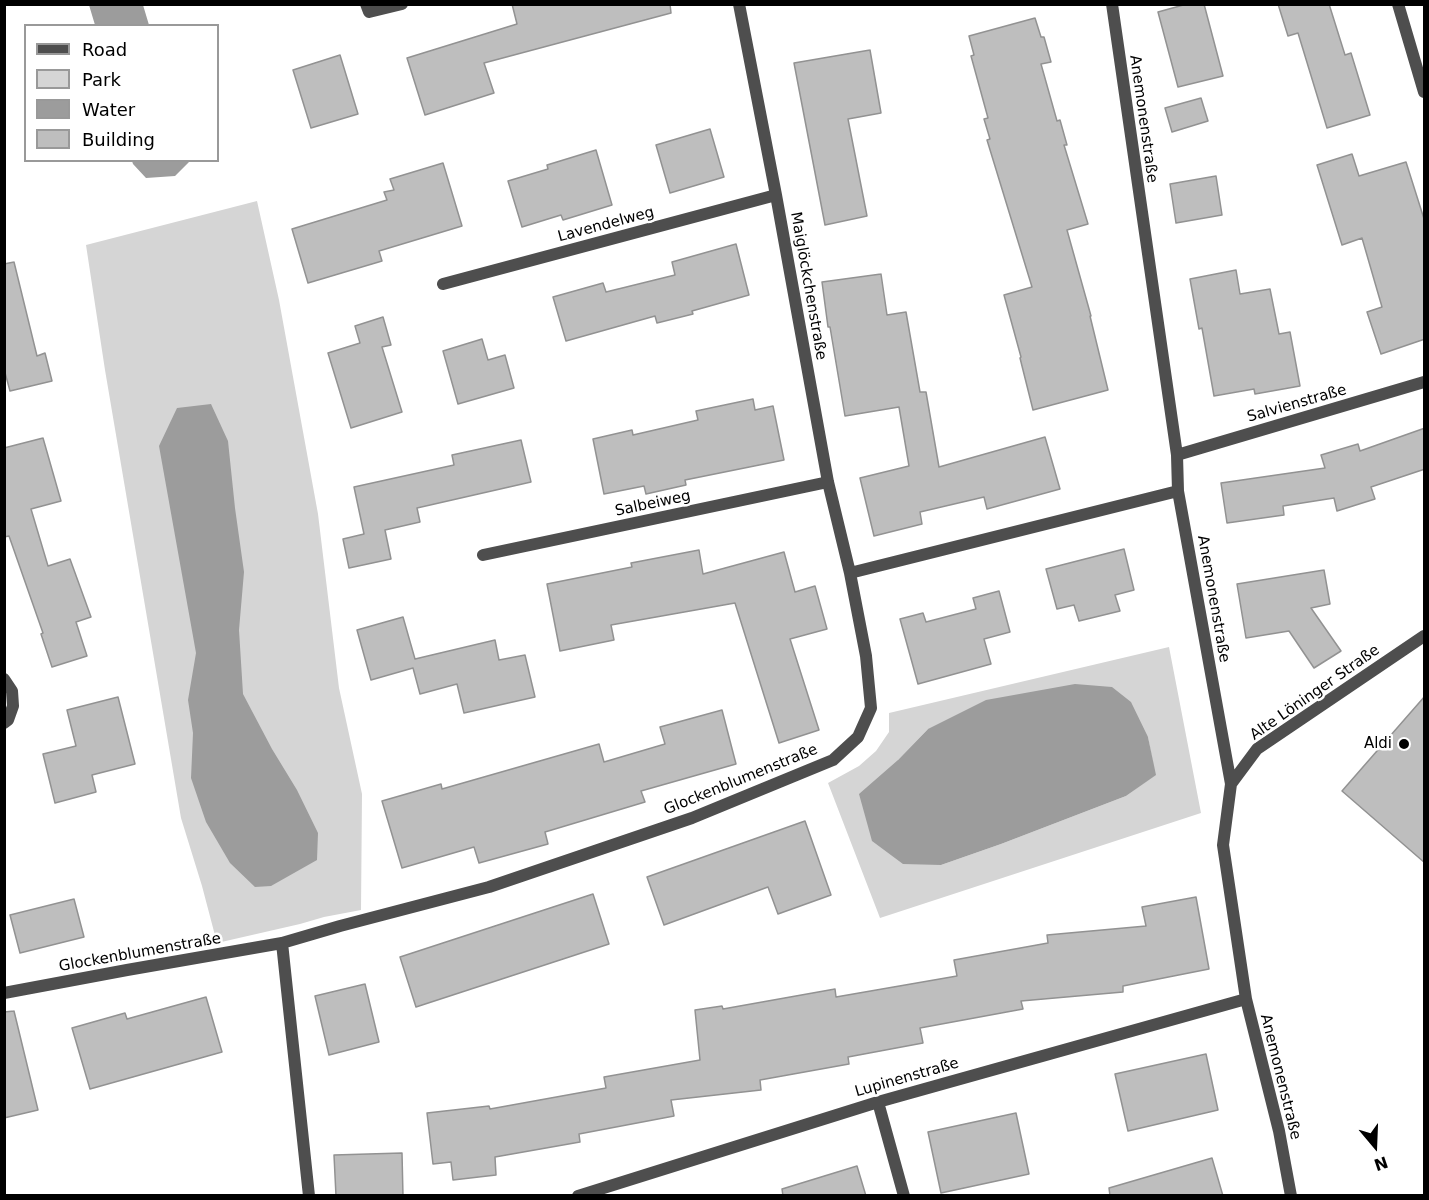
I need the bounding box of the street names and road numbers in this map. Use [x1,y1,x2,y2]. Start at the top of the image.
street label: Anemonenstraße [1125,54,1161,184]
street label: Lavendelweg [556,203,656,247]
street label: Maiglöckchenstraße [786,210,830,362]
street label: Salvienstraße [1245,381,1349,427]
street label: Salbeiweg [614,487,692,521]
street label: Anemonenstraße [1193,534,1233,664]
street label: Alte Löninger Straße [1247,641,1383,745]
street label: Glockenblumenstraße [661,741,821,819]
street label: Glockenblumenstraße [57,930,223,976]
street label: Anemonenstraße [1256,1012,1304,1142]
street label: Lupinenstraße [853,1055,961,1101]

